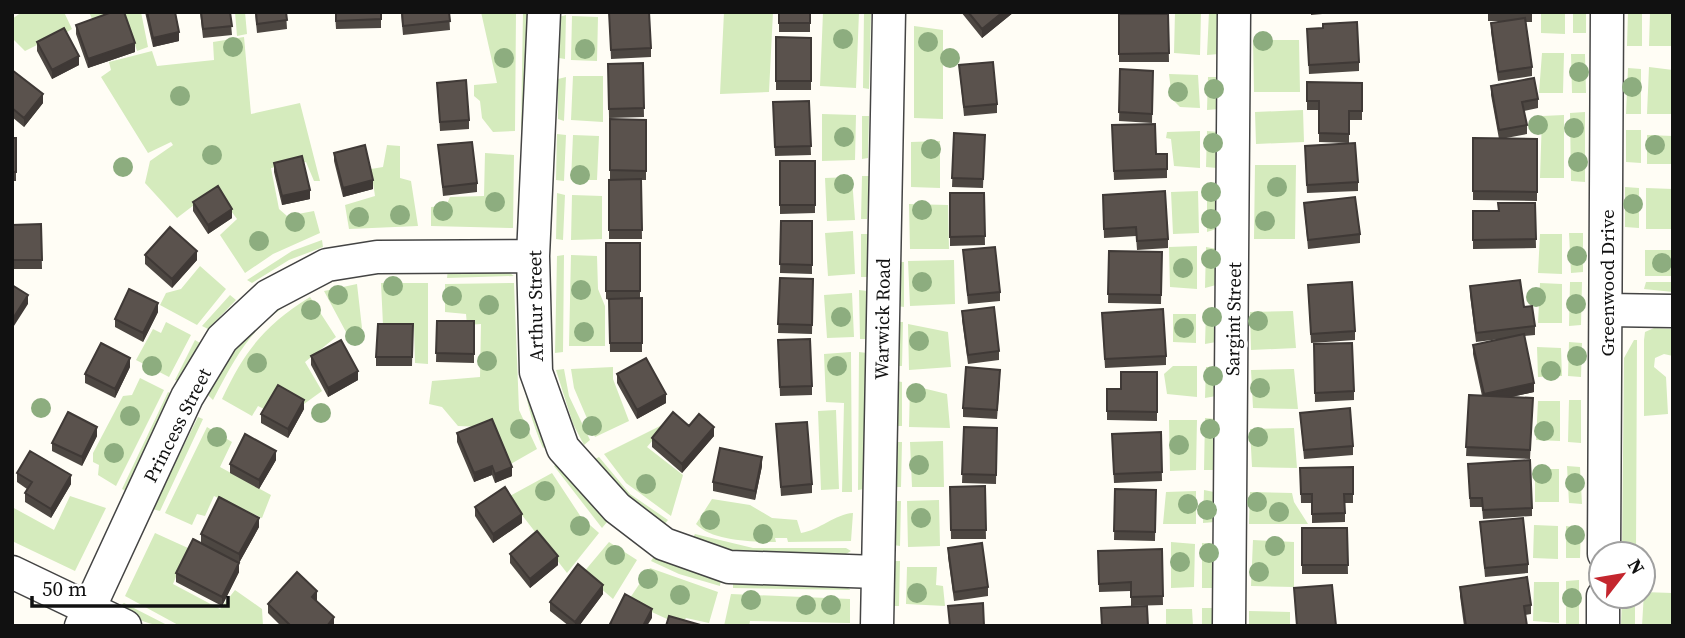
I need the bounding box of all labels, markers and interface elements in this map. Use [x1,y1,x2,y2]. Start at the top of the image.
street label: Greenwood Drive [1594,209,1620,357]
street label: Arthur Street [521,249,549,362]
street label: Warwick Road [868,258,896,380]
street label: Sargint Street [1219,261,1247,376]
street label: Princess Street [137,363,217,487]
north arrow [1587,540,1657,610]
text: N [1622,554,1651,579]
scale bar [32,564,228,608]
text: 50 m [42,574,87,603]

